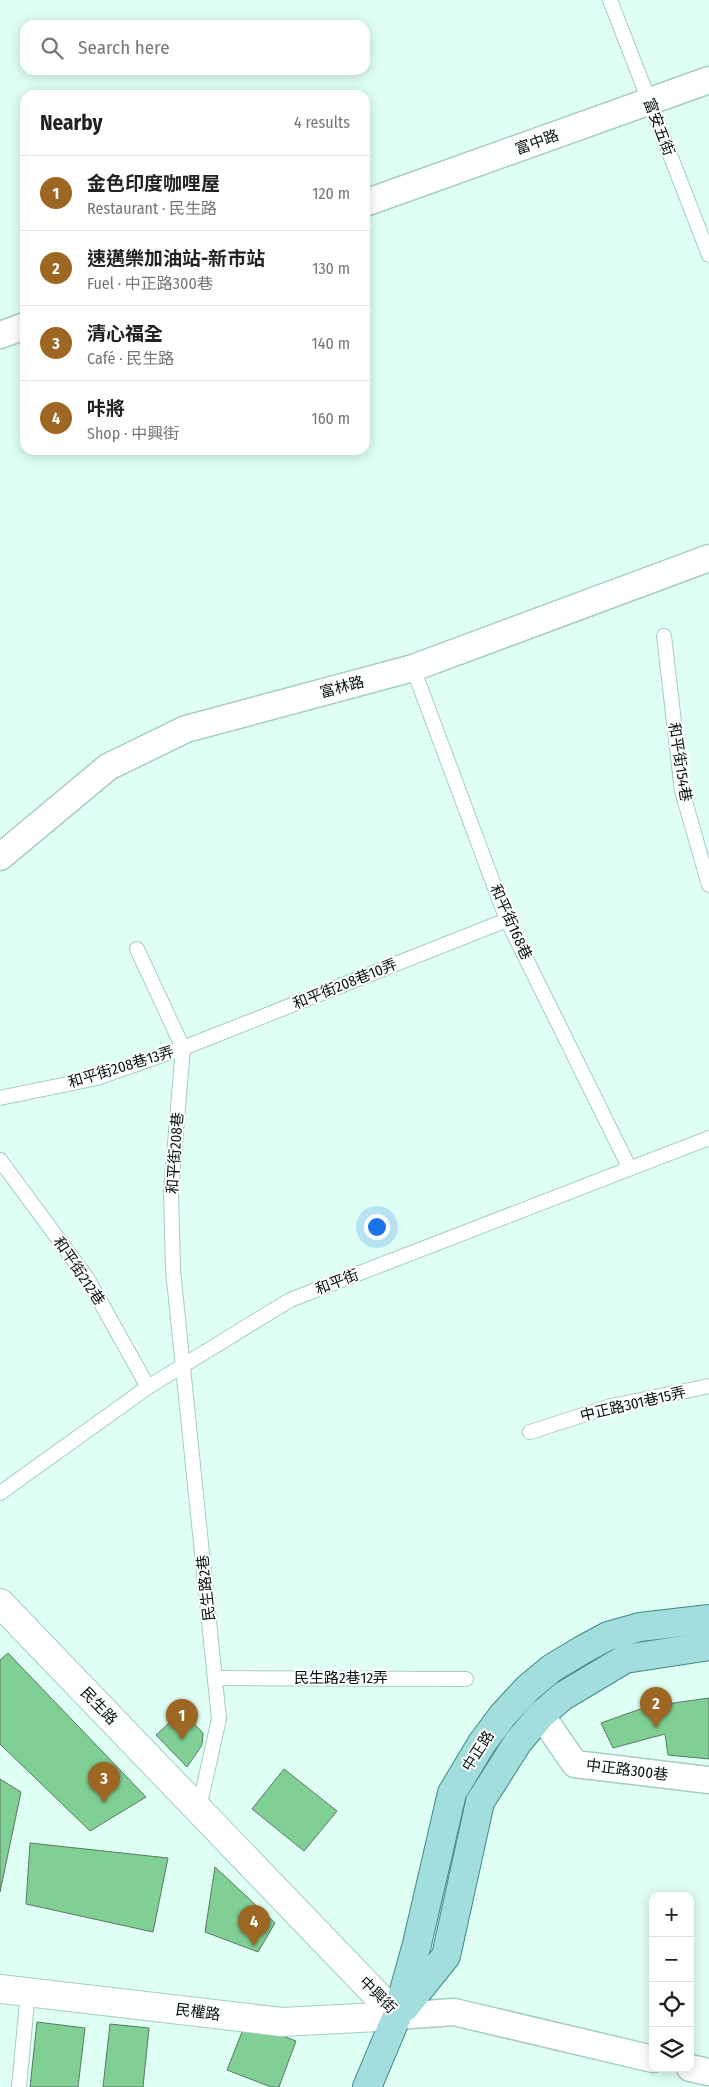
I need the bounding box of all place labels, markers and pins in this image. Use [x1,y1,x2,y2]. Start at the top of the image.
pin: 2 [640,1687,672,1728]
pin: 1 [166,1699,198,1740]
pin: 3 [88,1762,120,1803]
pin: 4 [238,1905,270,1946]

